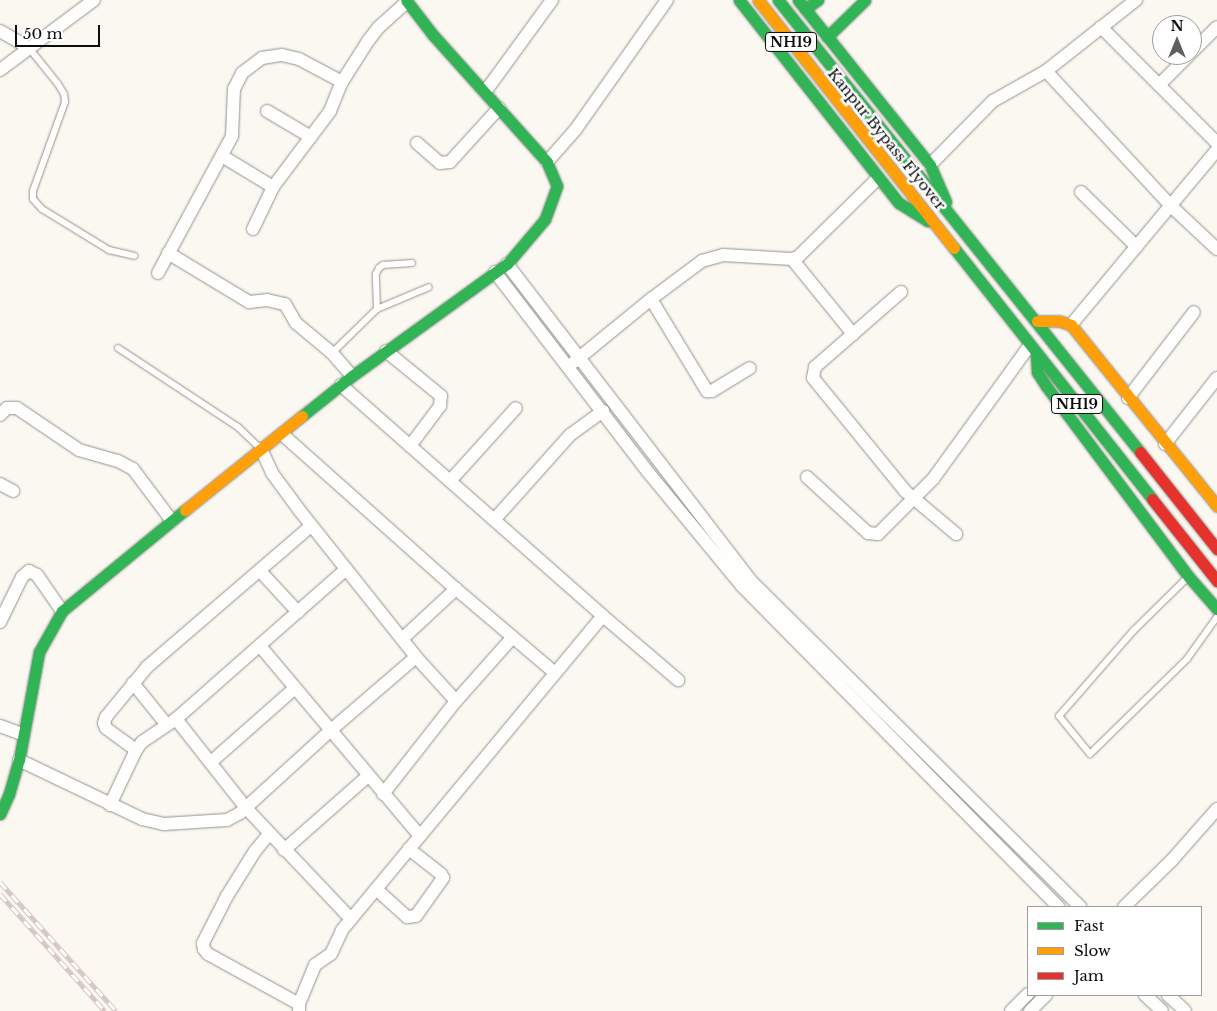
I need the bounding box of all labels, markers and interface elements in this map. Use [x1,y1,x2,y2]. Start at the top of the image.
scale bar [18,15,102,47]
north arrow [1152,15,1202,65]
text: N [1170,17,1184,35]
text: 50 m [23,24,63,43]
road number: NH19 [765,31,817,54]
street label: Kanpur Bypass Flyover [824,64,950,214]
road number: NH19 [1051,392,1103,416]
legend [1027,906,1202,996]
text: Fast [1074,916,1104,935]
text: Slow [1074,941,1111,960]
text: Jam [1074,966,1104,985]

